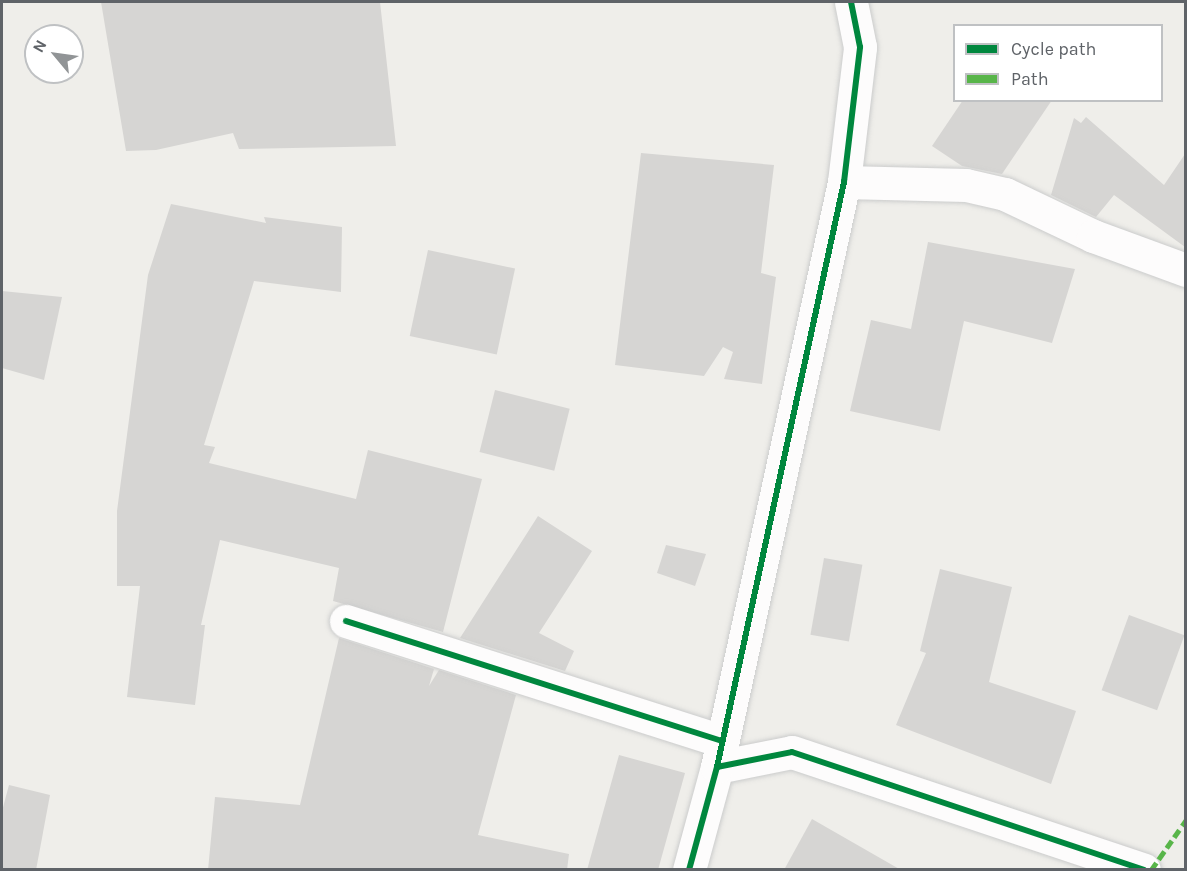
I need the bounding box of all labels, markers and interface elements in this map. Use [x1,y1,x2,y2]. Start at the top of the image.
north arrow [24,24,84,84]
legend [953,24,1163,102]
text: N [28,36,51,56]
text: Cycle path [1011,38,1096,60]
text: Path [1011,68,1049,90]

